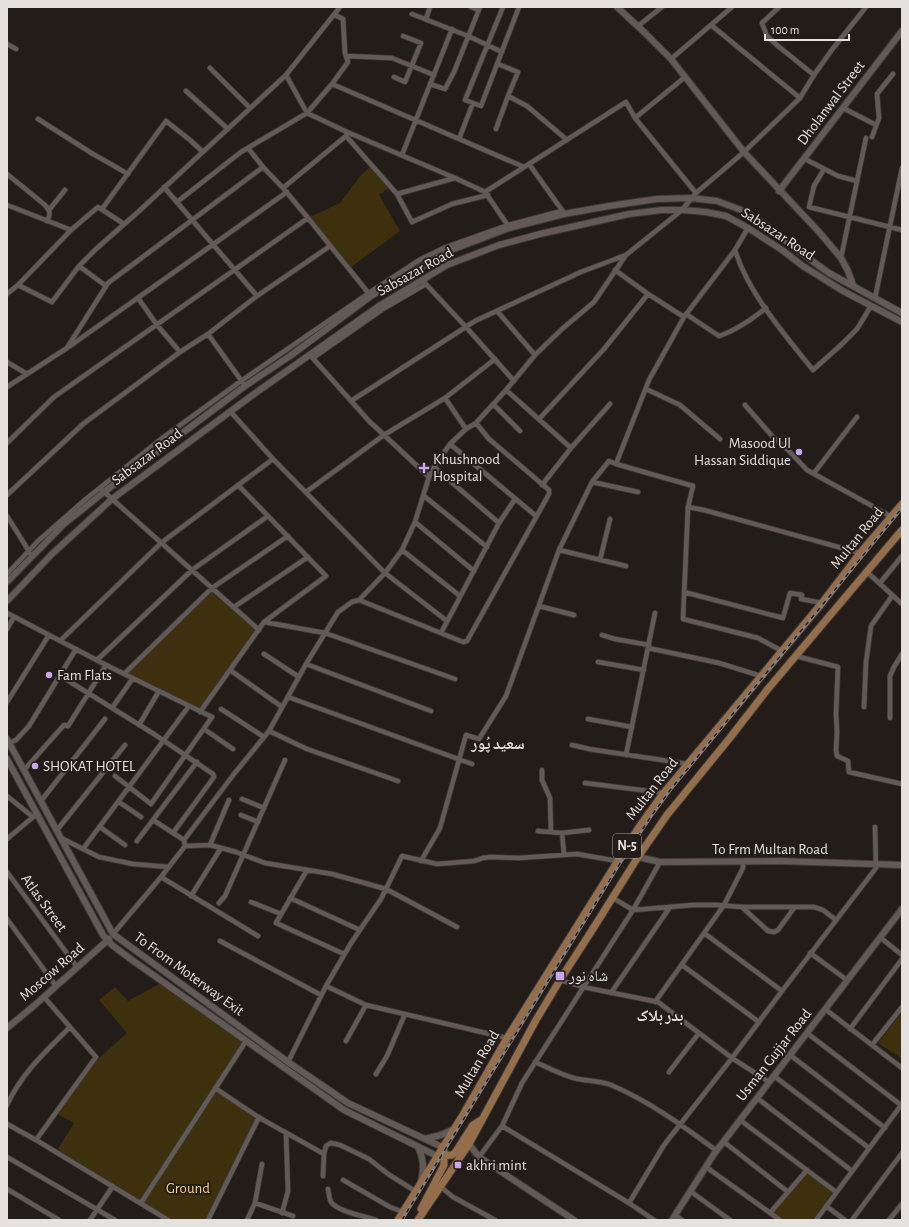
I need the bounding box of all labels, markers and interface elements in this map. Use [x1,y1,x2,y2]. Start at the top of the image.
scale bar [765,16,849,42]
text: 100 m [771,24,799,36]
street label: Dholanwal Street [795,58,868,148]
street label: Sabsazar Road [739,205,818,263]
street label: Sabsazar Road [375,245,456,299]
street label: Sabsazar Road [109,426,185,488]
place label: Masood Ul Hassan Siddique [694,436,791,468]
marker: Masood Ul Hassan Siddique [794,447,804,457]
place label: Khushnood Hospital [433,452,500,484]
marker: Khushnood Hospital [418,462,430,474]
street label: Multan Road [828,504,886,572]
place label: Fam Flats [57,668,112,683]
marker: Fam Flats [44,670,54,680]
district label: سعید پُور [470,736,525,753]
street label: Multan Road [623,755,681,823]
place label: SHOKAT HOTEL [43,759,136,774]
marker: SHOKAT HOTEL [30,761,40,771]
road number: N-5 [613,834,641,858]
street label: To Frm Multan Road [712,842,828,857]
street label: Atlas Street [18,871,70,935]
street label: To From Moterway Exit [131,929,247,1019]
street label: Moscow Road [17,940,87,1004]
place label: شاہ نور [568,969,608,985]
marker: شاہ نور [554,970,566,982]
street label: Usman Gujjar Road [734,1006,815,1104]
district label: بدر بلاک [637,1008,683,1025]
street label: Multan Road [452,1028,502,1100]
place label: akhri mint [466,1158,527,1173]
marker: akhri mint [453,1160,463,1170]
park label: Ground [166,1181,210,1196]

